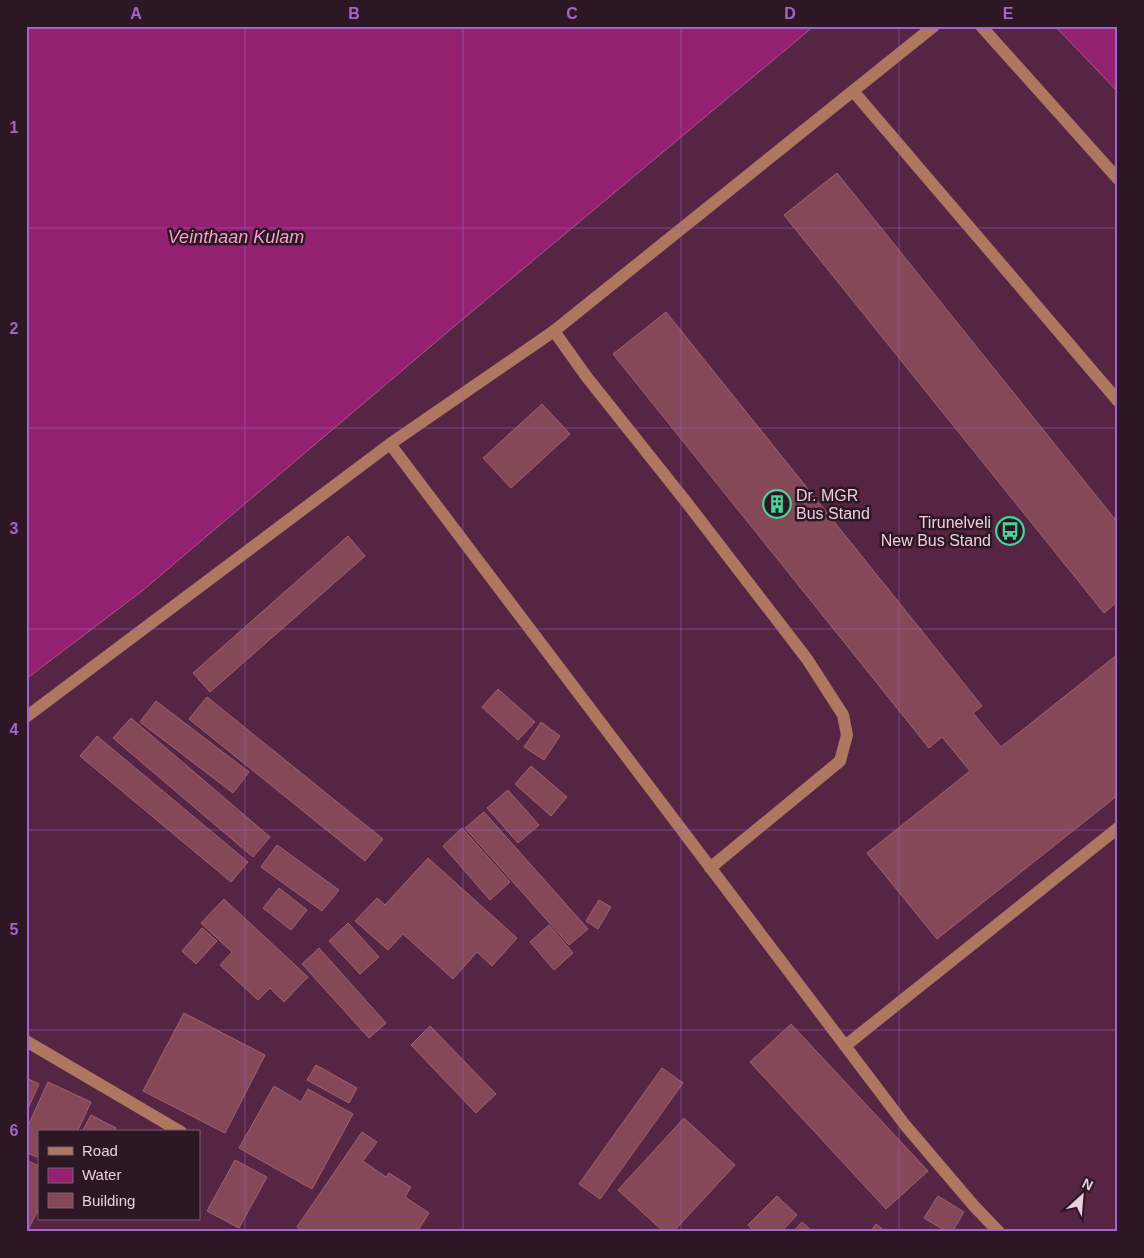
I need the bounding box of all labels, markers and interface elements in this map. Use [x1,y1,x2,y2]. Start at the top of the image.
text: A [130,5,142,22]
text: B [348,5,360,22]
text: C [566,5,578,22]
text: D [784,5,796,22]
text: E [1003,5,1014,22]
text: 1 [10,119,19,136]
water label: Veinthaan Kulam [168,227,304,247]
text: 2 [10,320,19,337]
place label: Dr. MGR Bus Stand [796,487,870,522]
building icon: Dr. MGR Bus Stand [762,489,792,519]
place label: Tirunelveli New Bus Stand [881,514,991,549]
bus stop icon: Tirunelveli New Bus Stand [995,516,1025,546]
text: 3 [10,520,19,537]
text: 4 [10,721,19,738]
text: 5 [10,921,19,938]
text: 6 [10,1122,19,1139]
legend [38,1130,200,1220]
text: Road [82,1142,118,1159]
text: Water [82,1166,121,1183]
north arrow [1056,1170,1106,1220]
text: N [1080,1175,1096,1194]
text: Building [82,1192,135,1209]

